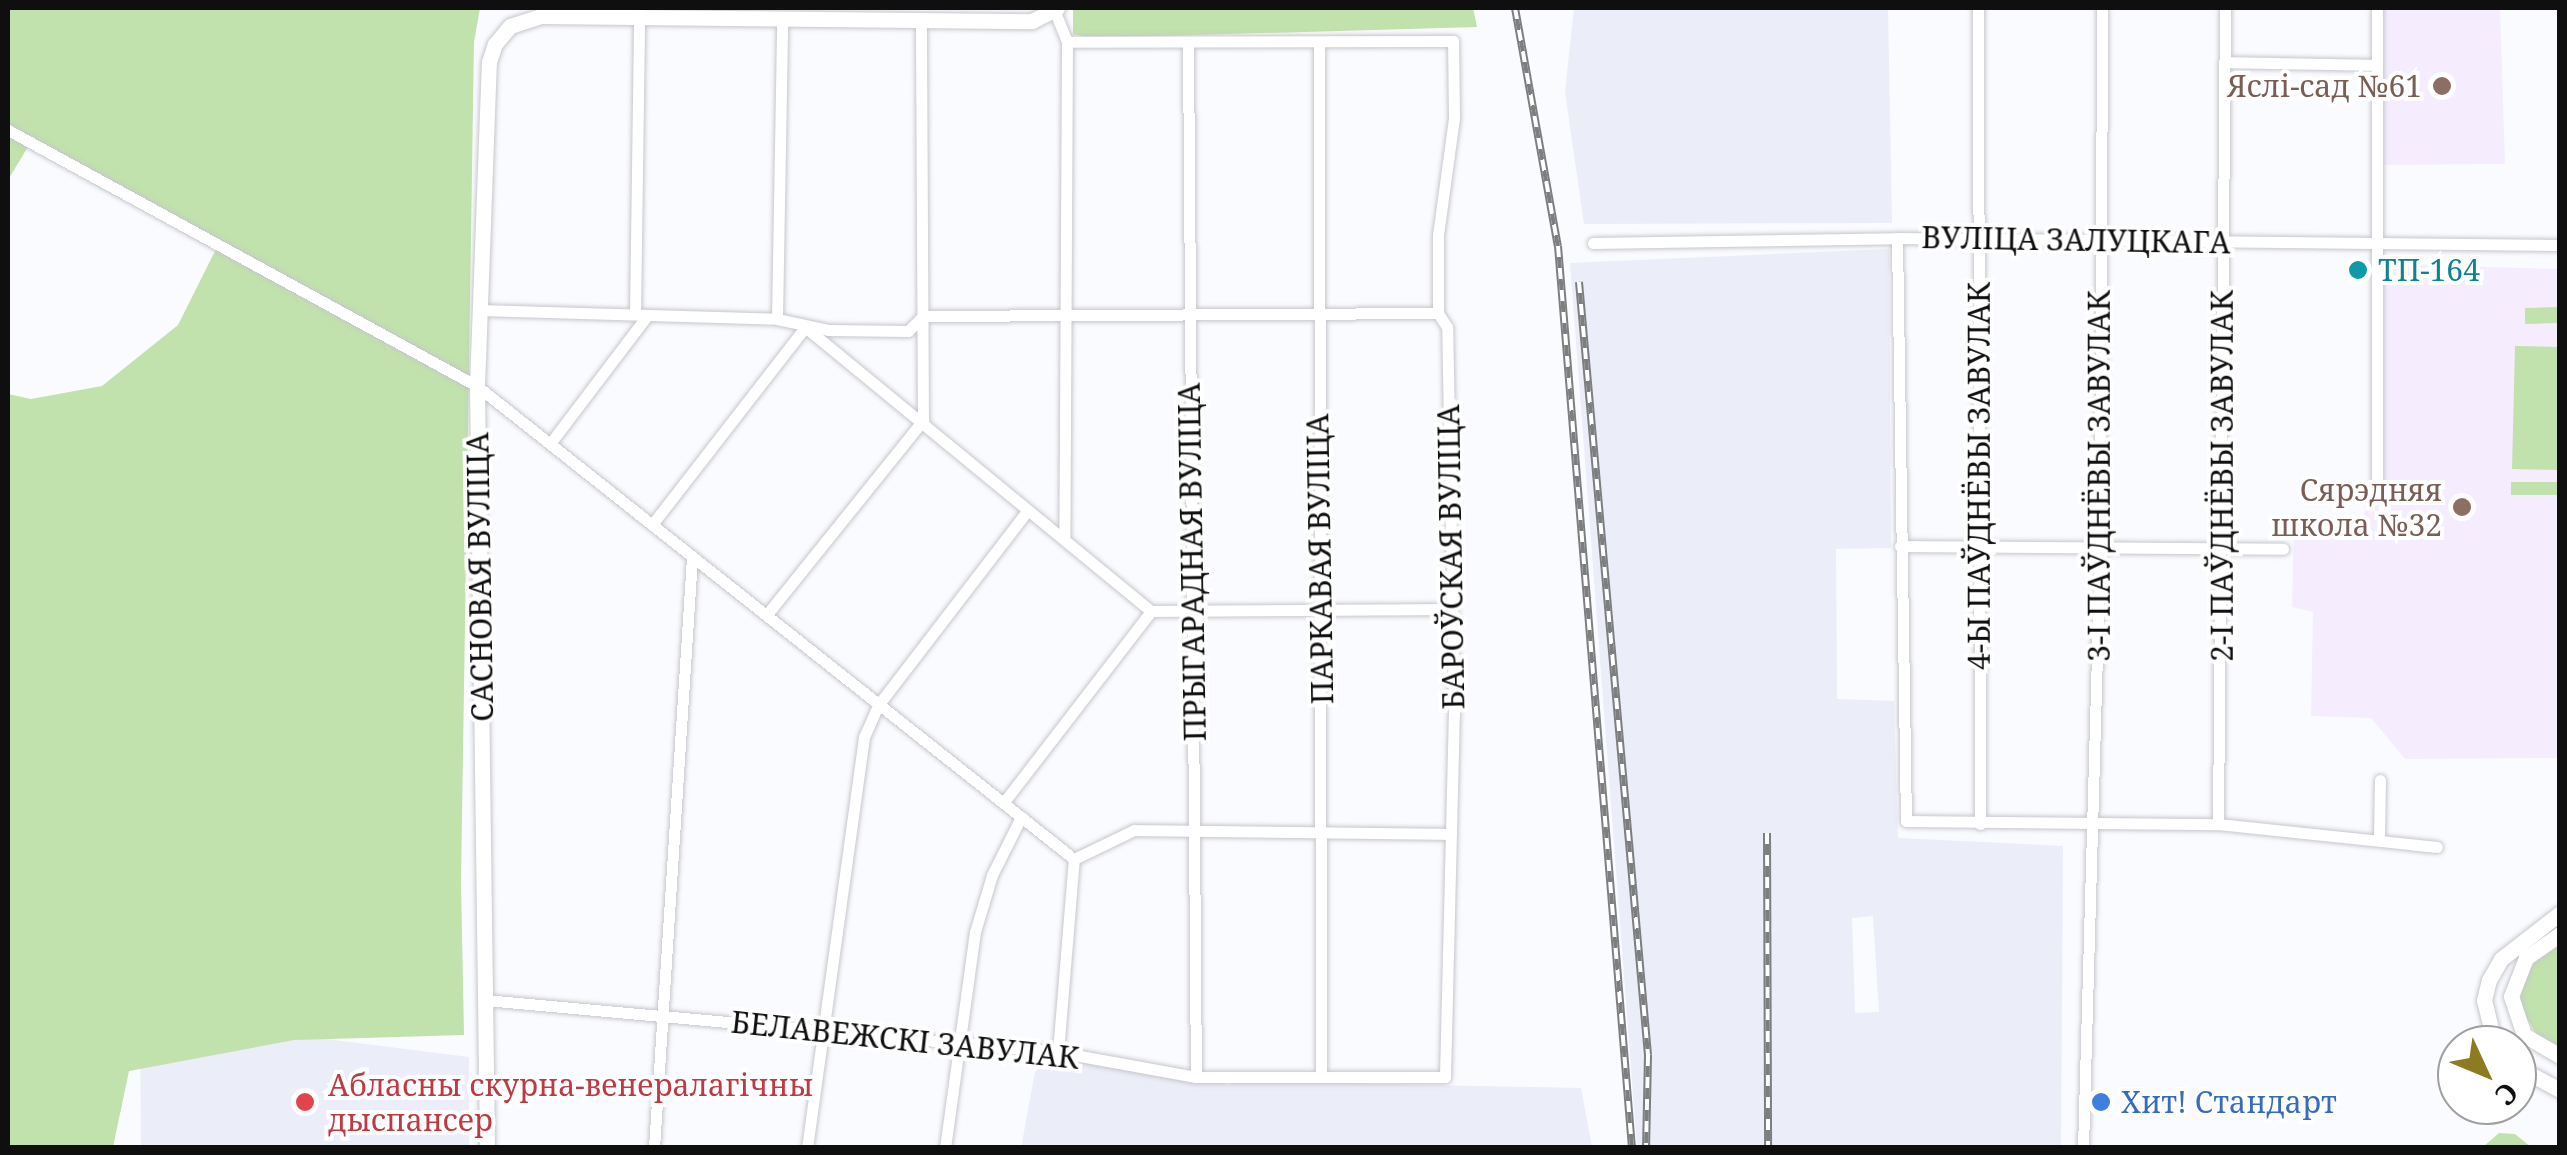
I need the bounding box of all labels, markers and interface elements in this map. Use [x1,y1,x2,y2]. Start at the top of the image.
place label: Яслі-сад №61 [2227,68,2422,104]
marker: Яслі-сад №61 [2431,75,2453,97]
street label: ВУЛІЦА ЗАЛУЦКАГА [1921,219,2231,261]
place label: ТП-164 [2378,252,2480,288]
marker: ТП-164 [2347,259,2369,281]
street label: 4-Ы ПАЎДНЁВЫ ЗАВУЛАК [1961,282,1997,670]
street label: 3-І ПАЎДНЁВЫ ЗАВУЛАК [2081,290,2117,662]
street label: 2-І ПАЎДНЁВЫ ЗАВУЛАК [2204,290,2240,662]
street label: ПРЫГАРАДНАЯ ВУЛІЦА [1171,382,1213,742]
street label: БАРОЎСКАЯ ВУЛІЦА [1430,404,1472,710]
street label: ПАРКАВАЯ ВУЛІЦА [1299,413,1341,705]
street label: САСНОВАЯ ВУЛІЦА [459,432,501,722]
place label: Сярэдняя школа №32 [2271,472,2442,542]
marker: Сярэдняя школа №32 [2451,496,2473,518]
street label: БЕЛАВЕЖСКІ ЗАВУЛАК [729,1004,1081,1076]
north arrow [2437,1025,2537,1125]
place label: Абласны скурна-венералагічны дыспансер [328,1067,813,1138]
text: С [2487,1075,2527,1114]
place label: Хит! Стандарт [2121,1084,2337,1120]
marker: Абласны скурна-венералагічны дыспансер [292,1089,318,1115]
marker: Хит! Стандарт [2090,1091,2112,1113]

